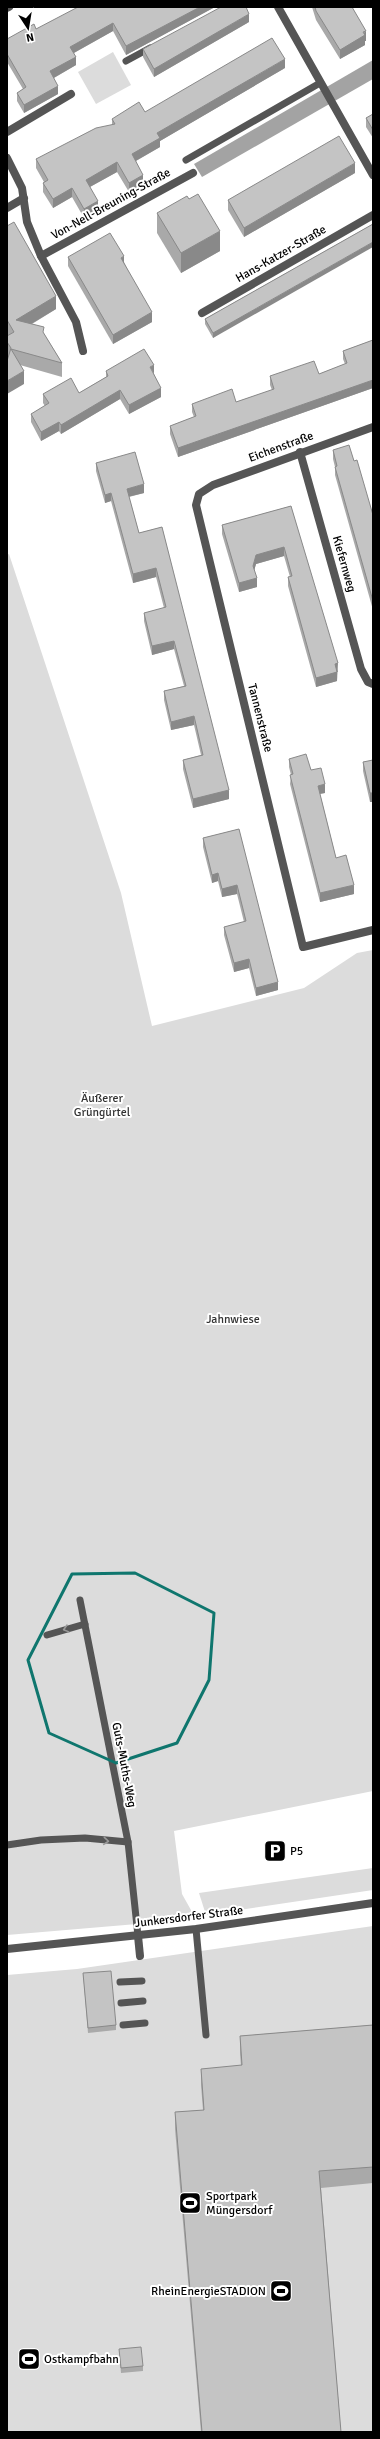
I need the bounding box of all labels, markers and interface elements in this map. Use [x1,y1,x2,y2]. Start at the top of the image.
north arrow [8,8,48,48]
text: N [25,30,35,44]
street label: Von-Nell-Breuning-Straße [49,165,173,243]
street label: Hans-Katzer-Straße [233,222,329,286]
street label: Eichenstraße [246,428,316,466]
street label: Kiefernweg [329,534,359,594]
street label: Tannenstraße [244,682,276,754]
park label: Äußerer Grüngürtel [74,1091,131,1120]
park label: Jahnwiese [206,1312,260,1327]
one-way arrow [62,1624,69,1632]
street label: Guts-Muths-Weg [108,1721,140,1809]
one-way arrow [103,1836,110,1845]
parking icon: P5 [262,1838,288,1864]
place label: P5 [290,1844,303,1859]
street label: Junkersdorfer Straße [134,1903,244,1931]
place label: Sportpark Müngersdorf [206,2189,273,2218]
sports icon: Sportpark Müngersdorf [177,2190,203,2216]
sports icon: RheinEnergieSTADION [268,2278,294,2304]
place label: RheinEnergieSTADION [151,2284,266,2299]
sports icon: Ostkampfbahn [16,2346,42,2372]
place label: Ostkampfbahn [44,2352,119,2367]

